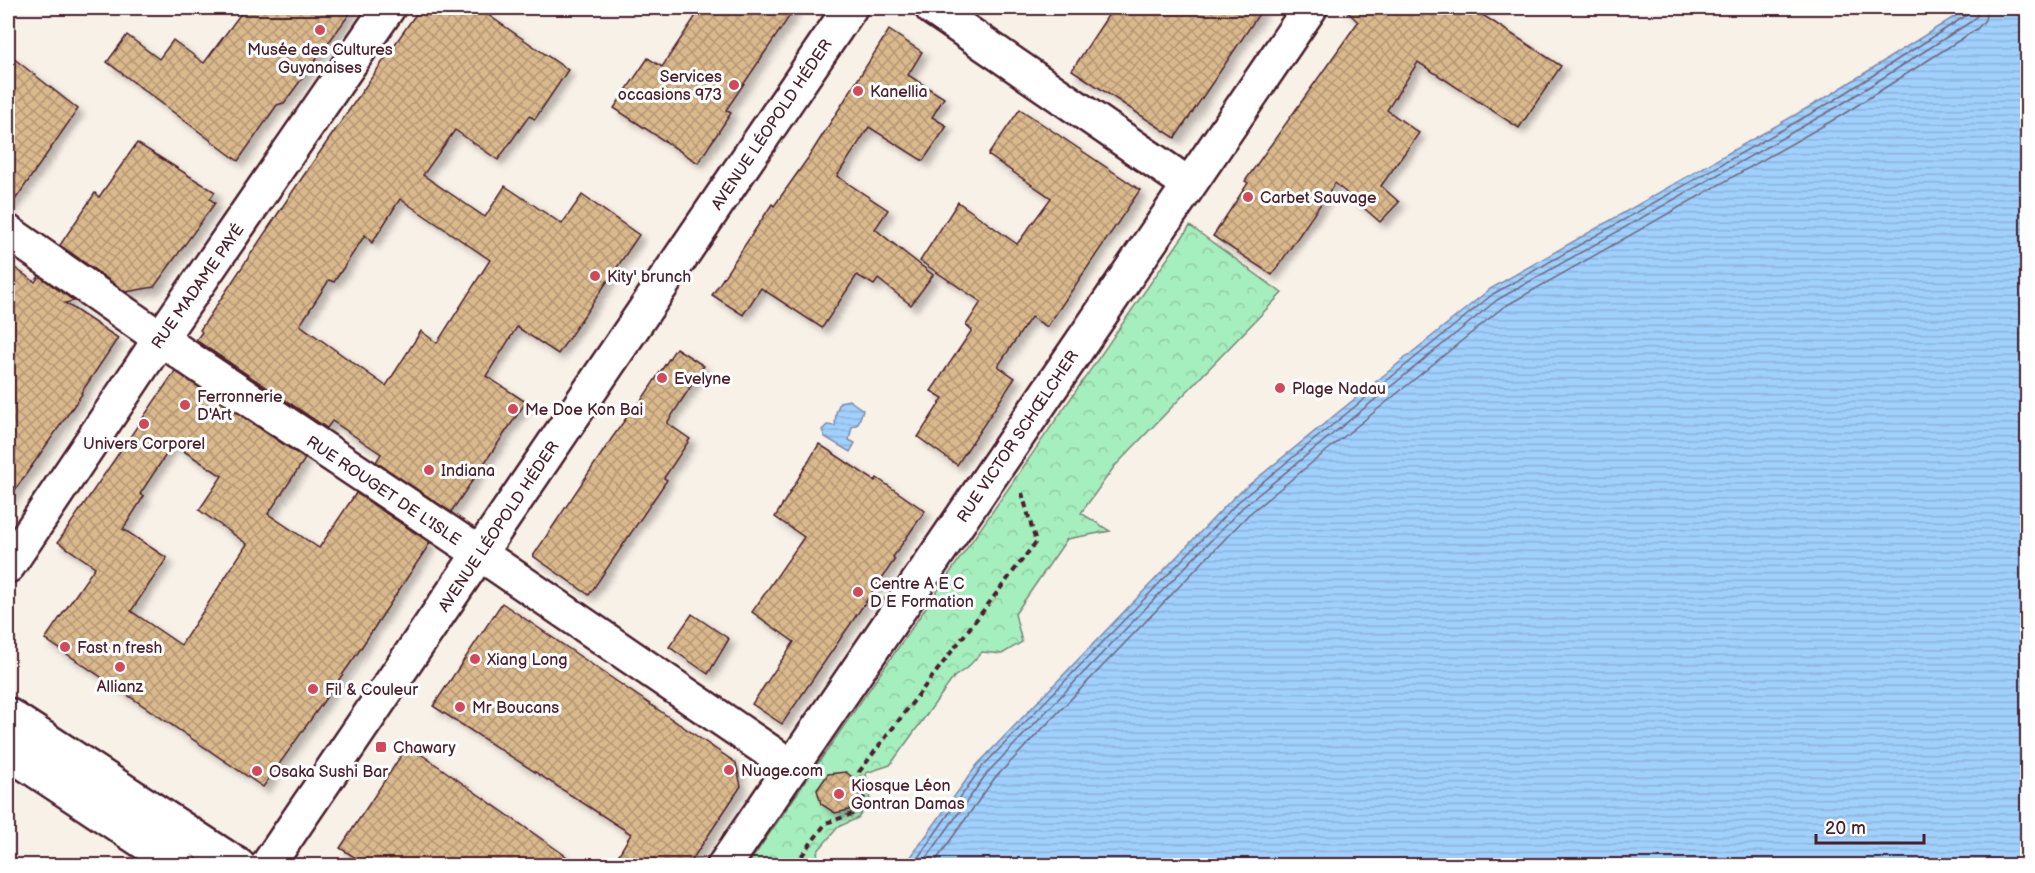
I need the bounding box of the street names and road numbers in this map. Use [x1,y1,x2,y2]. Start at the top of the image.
street label: AVENUE LÉOPOLD HÉDER [706,35,837,214]
street label: RUE MADAME PAYÉ [146,220,248,353]
street label: RUE VICTOR SCHŒLCHER [954,347,1083,526]
street label: RUE ROUGET DE L'ISLE [302,432,464,550]
street label: AVENUE LÉOPOLD HÉDER [433,437,564,616]

